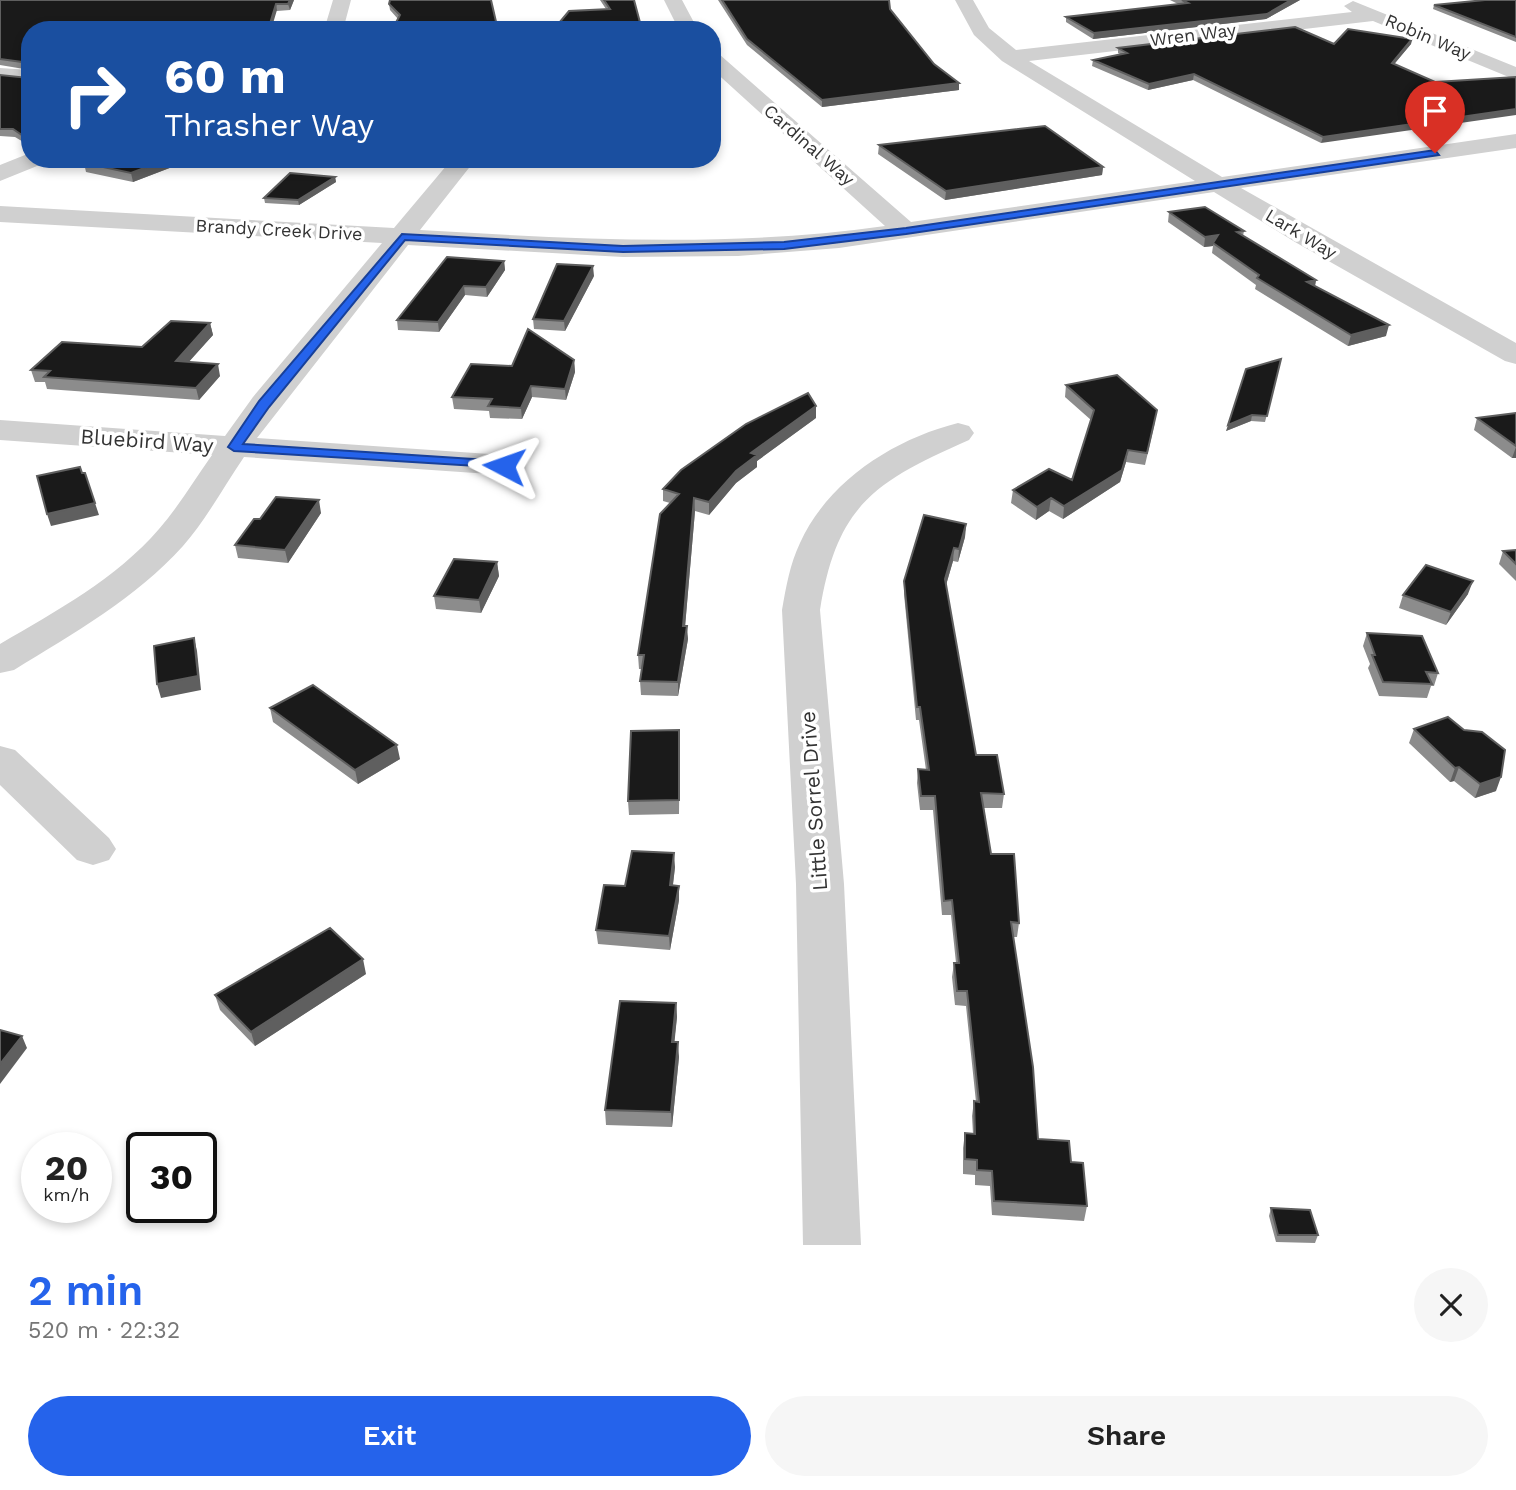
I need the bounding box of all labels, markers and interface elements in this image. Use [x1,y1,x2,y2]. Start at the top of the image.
street label: Robin Way [1382,9,1475,64]
street label: Wren Way [1149,19,1238,50]
text: 60 m [164,47,286,105]
icon: right [49,49,140,140]
pin [1405,81,1465,153]
icon: arrive [1416,92,1454,130]
street label: Cardinal Way [760,100,859,190]
text: Thrasher Way [164,106,374,144]
street label: Lark Way [1262,204,1341,263]
street label: Brandy Creek Drive [195,215,363,244]
street label: Bluebird Way [80,423,215,458]
position arrow [467,429,541,503]
street label: Little Sorrel Drive [795,710,832,892]
speed limit sign: 30 [126,1132,217,1223]
text: 20 [45,1147,88,1189]
text: km/h [43,1184,90,1205]
text: 2 min [28,1266,143,1315]
button: close [1414,1268,1488,1342]
text: 520 m · 22:32 [28,1317,180,1344]
button: Exit [28,1396,751,1476]
button: Share [765,1396,1488,1476]

